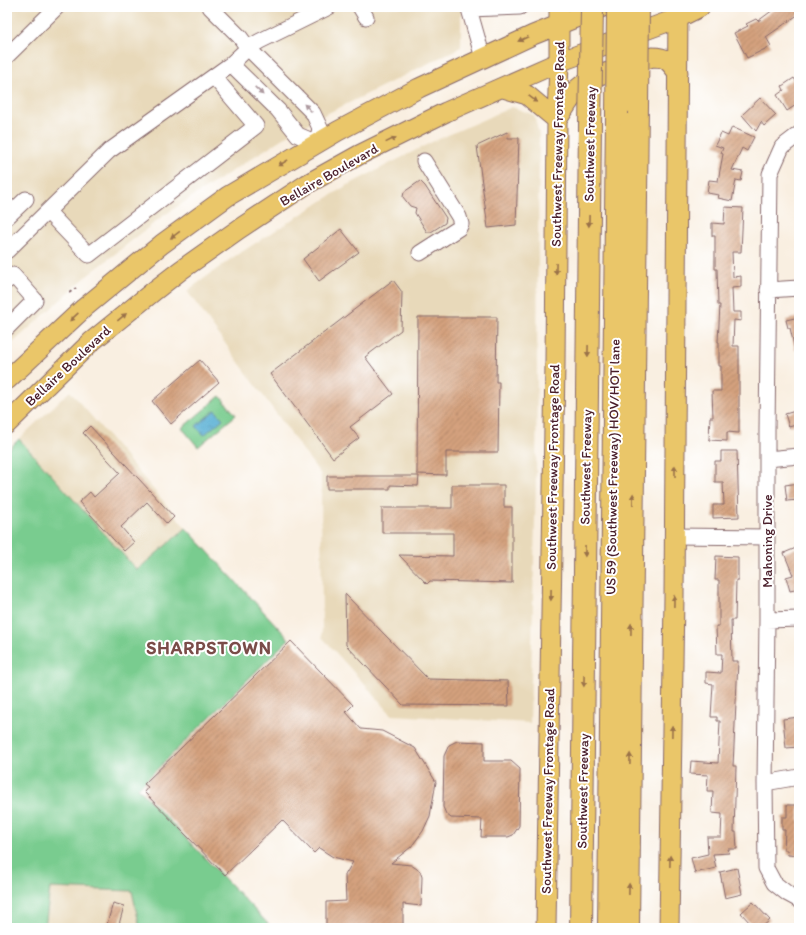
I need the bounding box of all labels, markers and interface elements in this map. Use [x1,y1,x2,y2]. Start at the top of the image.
one-way arrow [517,36,528,42]
street label: Southwest Freeway Frontage Road [548,41,568,247]
street label: Southwest Freeway [580,86,600,202]
one-way arrow [254,87,264,96]
one-way arrow [527,95,538,103]
one-way arrow [303,103,313,113]
one-way arrow [385,137,397,143]
street label: Bellaire Boulevard [277,140,381,210]
one-way arrow [277,160,289,167]
one-way arrow [586,215,592,228]
one-way arrow [169,231,180,239]
one-way arrow [553,263,559,276]
one-way arrow [69,313,79,322]
one-way arrow [116,313,127,322]
street label: Bellaire Boulevard [22,322,114,410]
street label: US 59 (Southwest Freeway) HOV/HOT lane [602,339,624,595]
one-way arrow [585,345,591,358]
street label: Southwest Freeway Frontage Road [543,364,563,570]
street label: Southwest Freeway [576,409,596,525]
one-way arrow [672,464,678,477]
one-way arrow [630,492,636,505]
street label: Mahoning Drive [759,494,776,588]
one-way arrow [582,545,588,558]
one-way arrow [548,589,554,602]
one-way arrow [671,594,677,607]
one-way arrow [628,623,635,635]
district label: SHARPSTOWN [146,637,272,659]
one-way arrow [581,675,587,688]
street label: Southwest Freeway Frontage Road [538,688,558,894]
one-way arrow [669,724,675,737]
street label: Southwest Freeway [573,733,593,849]
one-way arrow [627,752,633,765]
one-way arrow [667,854,673,867]
one-way arrow [626,882,632,895]

